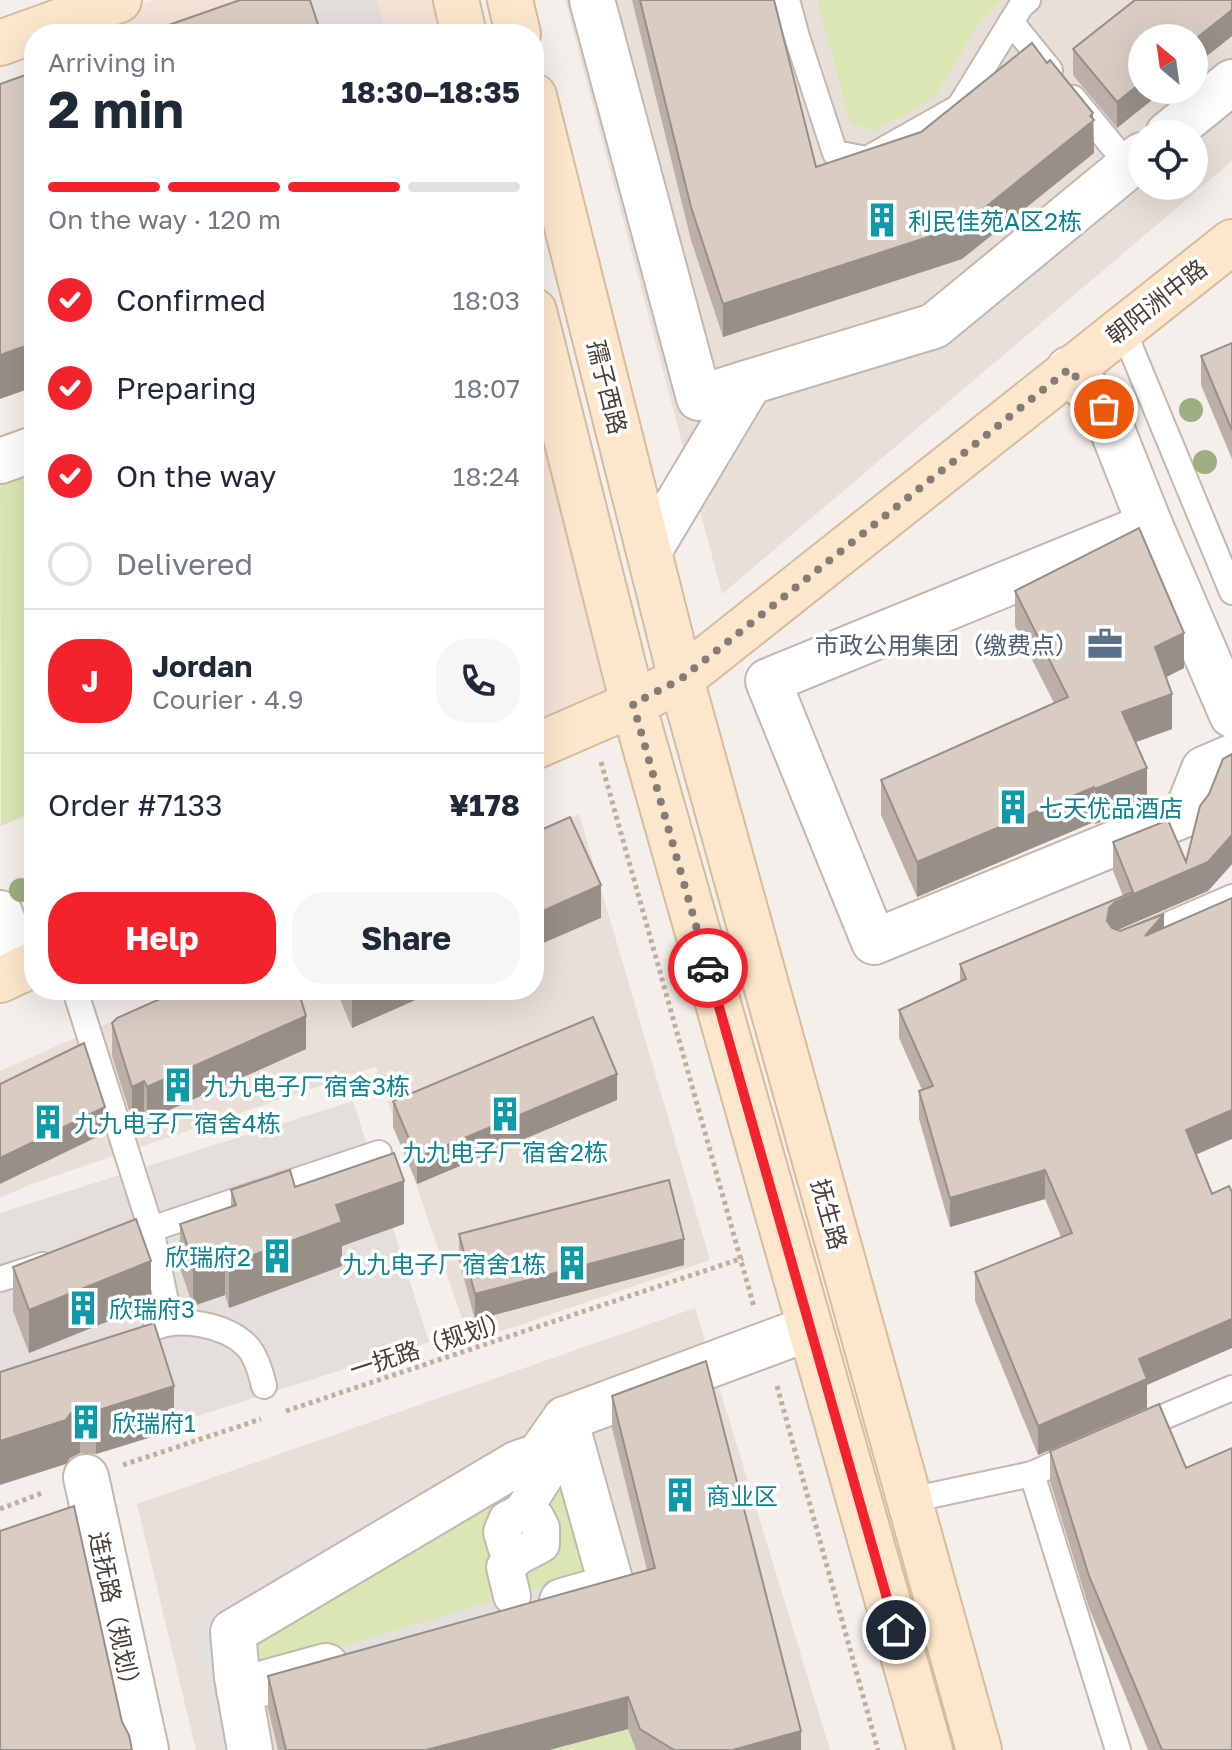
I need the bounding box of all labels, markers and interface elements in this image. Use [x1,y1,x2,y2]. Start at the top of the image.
north arrow [1128,24,1208,104]
map controls [1128,24,1208,200]
text: Arriving in [48,47,176,78]
text: 18:30–18:35 [341,74,520,110]
text: 2 min [48,77,184,139]
button: locate [1128,120,1208,200]
building icon: 利民佳苑A区2栋 [863,201,901,239]
text: On the way · 120 m [48,204,281,235]
place label: 利民佳苑A区2栋 [908,206,1082,235]
street label: 朝阳洲中路 [1100,253,1212,349]
icon: check [48,278,92,322]
text: Confirmed [116,282,266,318]
text: 18:03 [452,285,520,316]
street label: 孺子西路 [582,337,634,437]
icon: check [48,366,92,410]
text: Preparing [116,370,257,406]
text: 18:07 [454,373,520,404]
pin [1070,375,1138,443]
icon: bag [1082,387,1126,431]
icon: check [48,454,92,498]
text: On the way [116,458,276,494]
text: 18:24 [453,461,520,492]
text: Delivered [116,546,253,582]
office icon: 市政公用集团（缴费点） [1086,625,1124,663]
place label: 市政公用集团（缴费点） [815,630,1079,659]
button: phone [436,639,520,723]
text: Jordan [152,648,252,684]
text: J [81,663,99,699]
text: Courier · 4.9 [152,684,304,715]
text: Order #7133 [48,787,223,823]
text: ¥178 [449,787,520,823]
building icon: 七天优品酒店 [994,788,1032,826]
place label: 七天优品酒店 [1039,793,1183,822]
button: Help [48,892,276,984]
button: Share [292,892,520,984]
courier [668,928,748,1008]
icon: car [686,946,730,990]
building icon: 九九电子厂宿舍3栋 [159,1066,197,1104]
place label: 九九电子厂宿舍3栋 [204,1071,410,1100]
building icon: 九九电子厂宿舍2栋 [486,1095,524,1133]
building icon: 九九电子厂宿舍4栋 [29,1103,67,1141]
place label: 九九电子厂宿舍4栋 [74,1108,281,1137]
place label: 九九电子厂宿舍2栋 [402,1137,608,1166]
street label: 抚生路 [806,1175,854,1253]
building icon: 欣瑞府2 [258,1237,296,1275]
place label: 欣瑞府2 [165,1242,251,1271]
building icon: 九九电子厂宿舍1栋 [553,1244,591,1282]
place label: 九九电子厂宿舍1栋 [342,1249,546,1278]
building icon: 欣瑞府3 [64,1289,102,1327]
place label: 欣瑞府3 [109,1294,195,1323]
street label: 一抚路（规划） [346,1304,514,1384]
building icon: 欣瑞府1 [67,1403,105,1441]
place label: 欣瑞府1 [112,1408,196,1437]
building icon: 商业区 [661,1476,699,1514]
place label: 商业区 [706,1481,778,1510]
street label: 连抚路（规划） [84,1529,148,1699]
pin [862,1596,930,1664]
icon: home [874,1608,918,1652]

